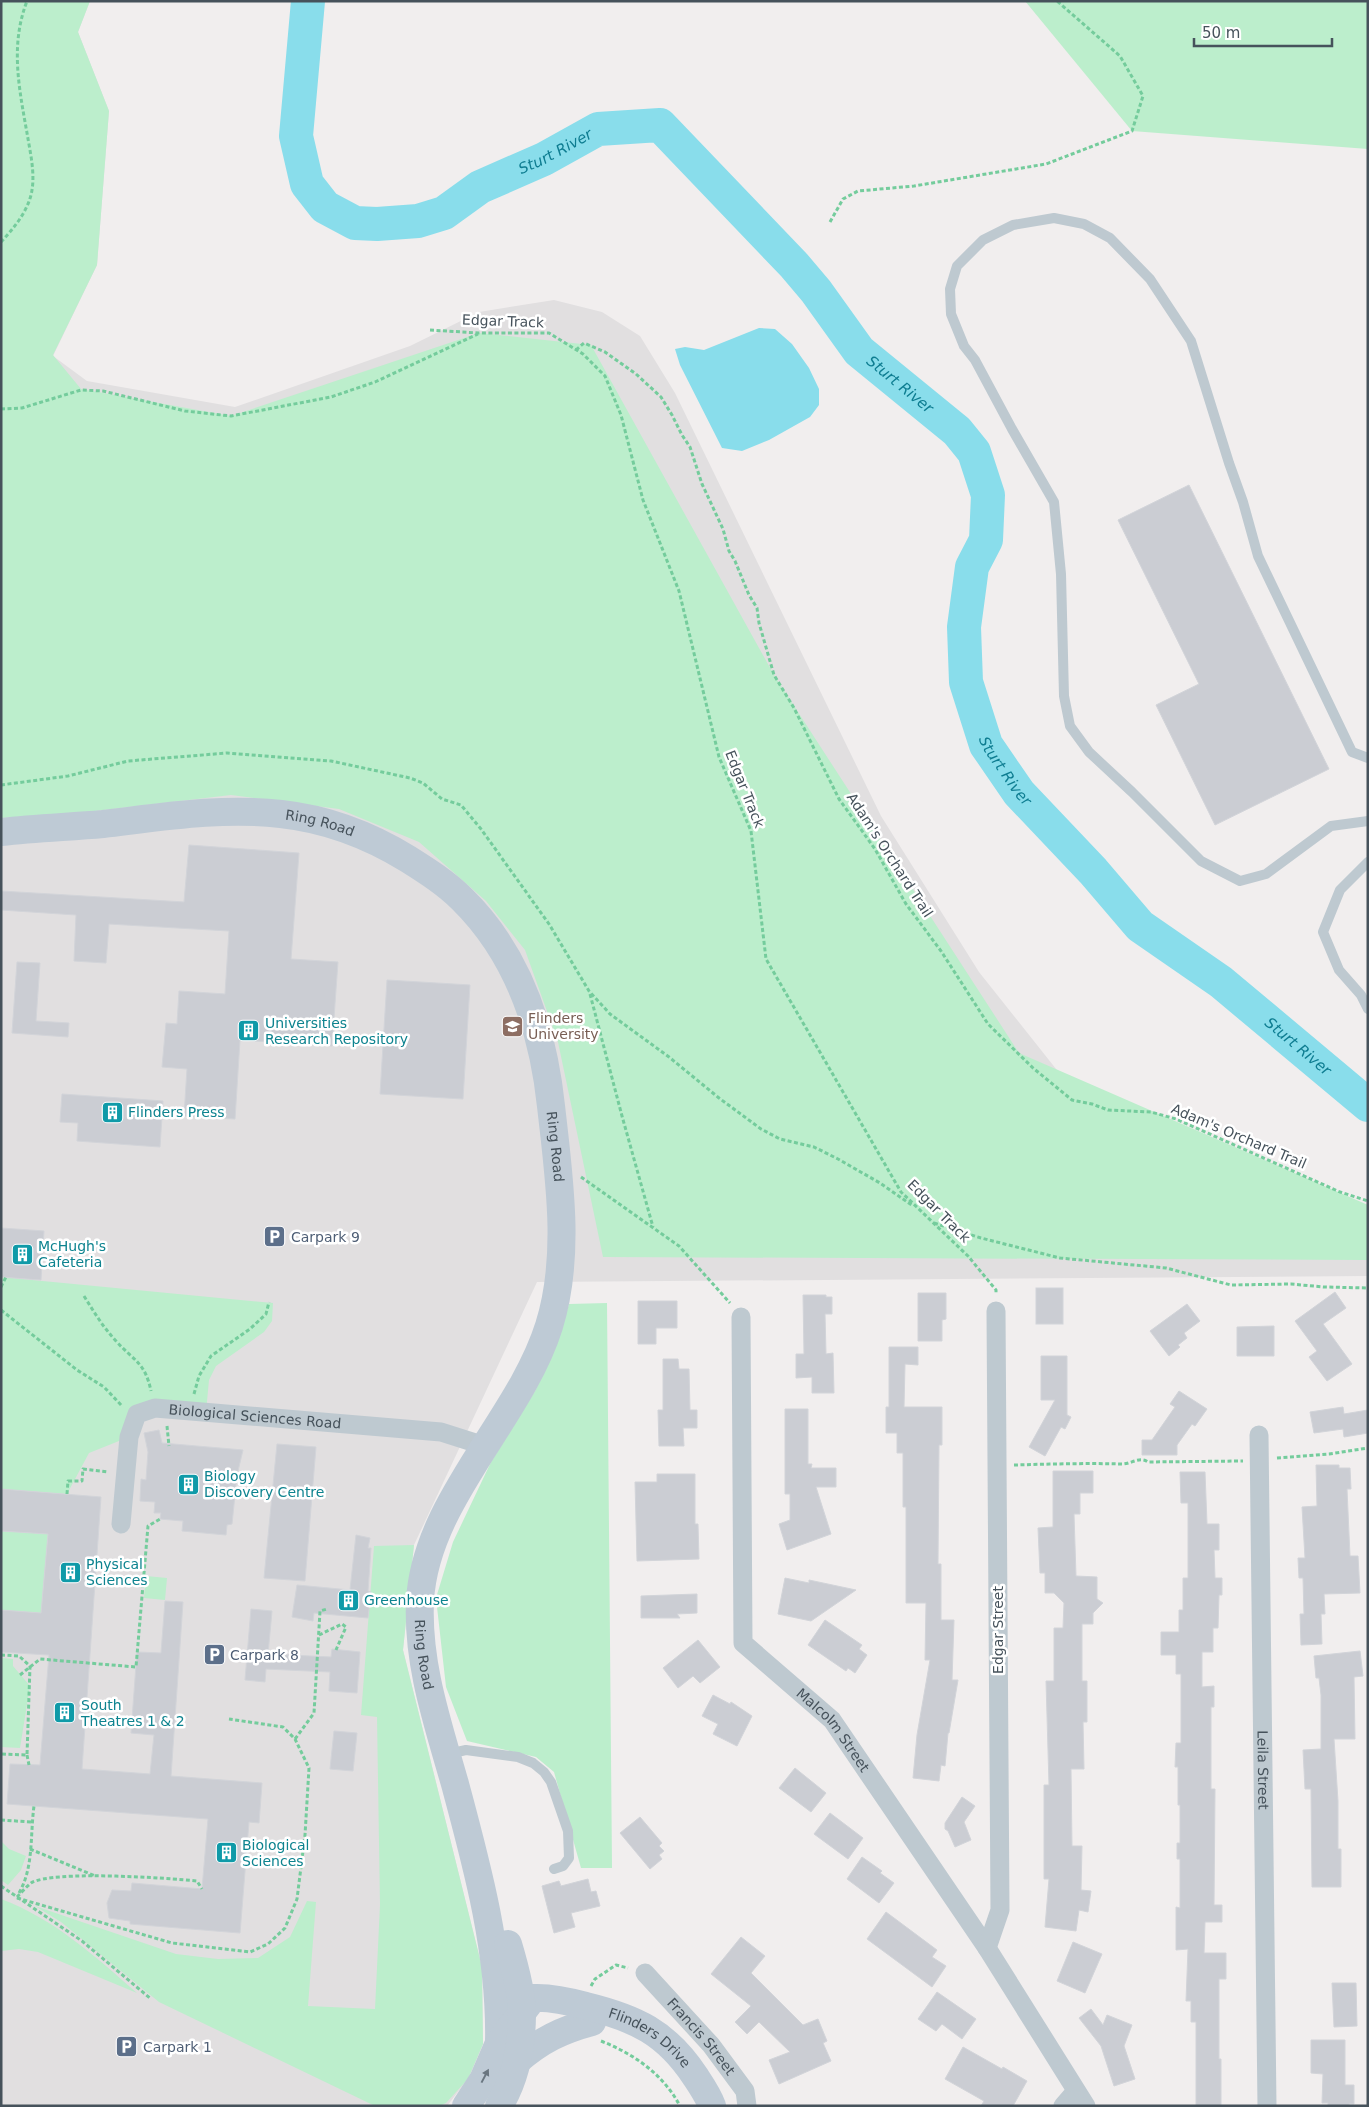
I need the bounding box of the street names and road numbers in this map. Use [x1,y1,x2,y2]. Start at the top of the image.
street label: Edgar Track [462,312,545,330]
street label: Edgar Track [722,748,768,831]
street label: Adam's Orchard Trail [844,790,936,920]
street label: Ring Road [284,807,357,839]
street label: Adam's Orchard Trail [1169,1100,1309,1172]
street label: Ring Road [544,1110,567,1183]
street label: Edgar Track [904,1176,974,1246]
street label: Biological Sciences Road [168,1401,342,1432]
street label: Edgar Street [990,1586,1006,1674]
street label: Ring Road [412,1619,437,1691]
street label: Malcolm Street [793,1685,873,1775]
street label: Leila Street [1255,1730,1271,1810]
street label: Francis Street [664,1995,739,2079]
street label: Flinders Drive [607,2005,694,2071]

